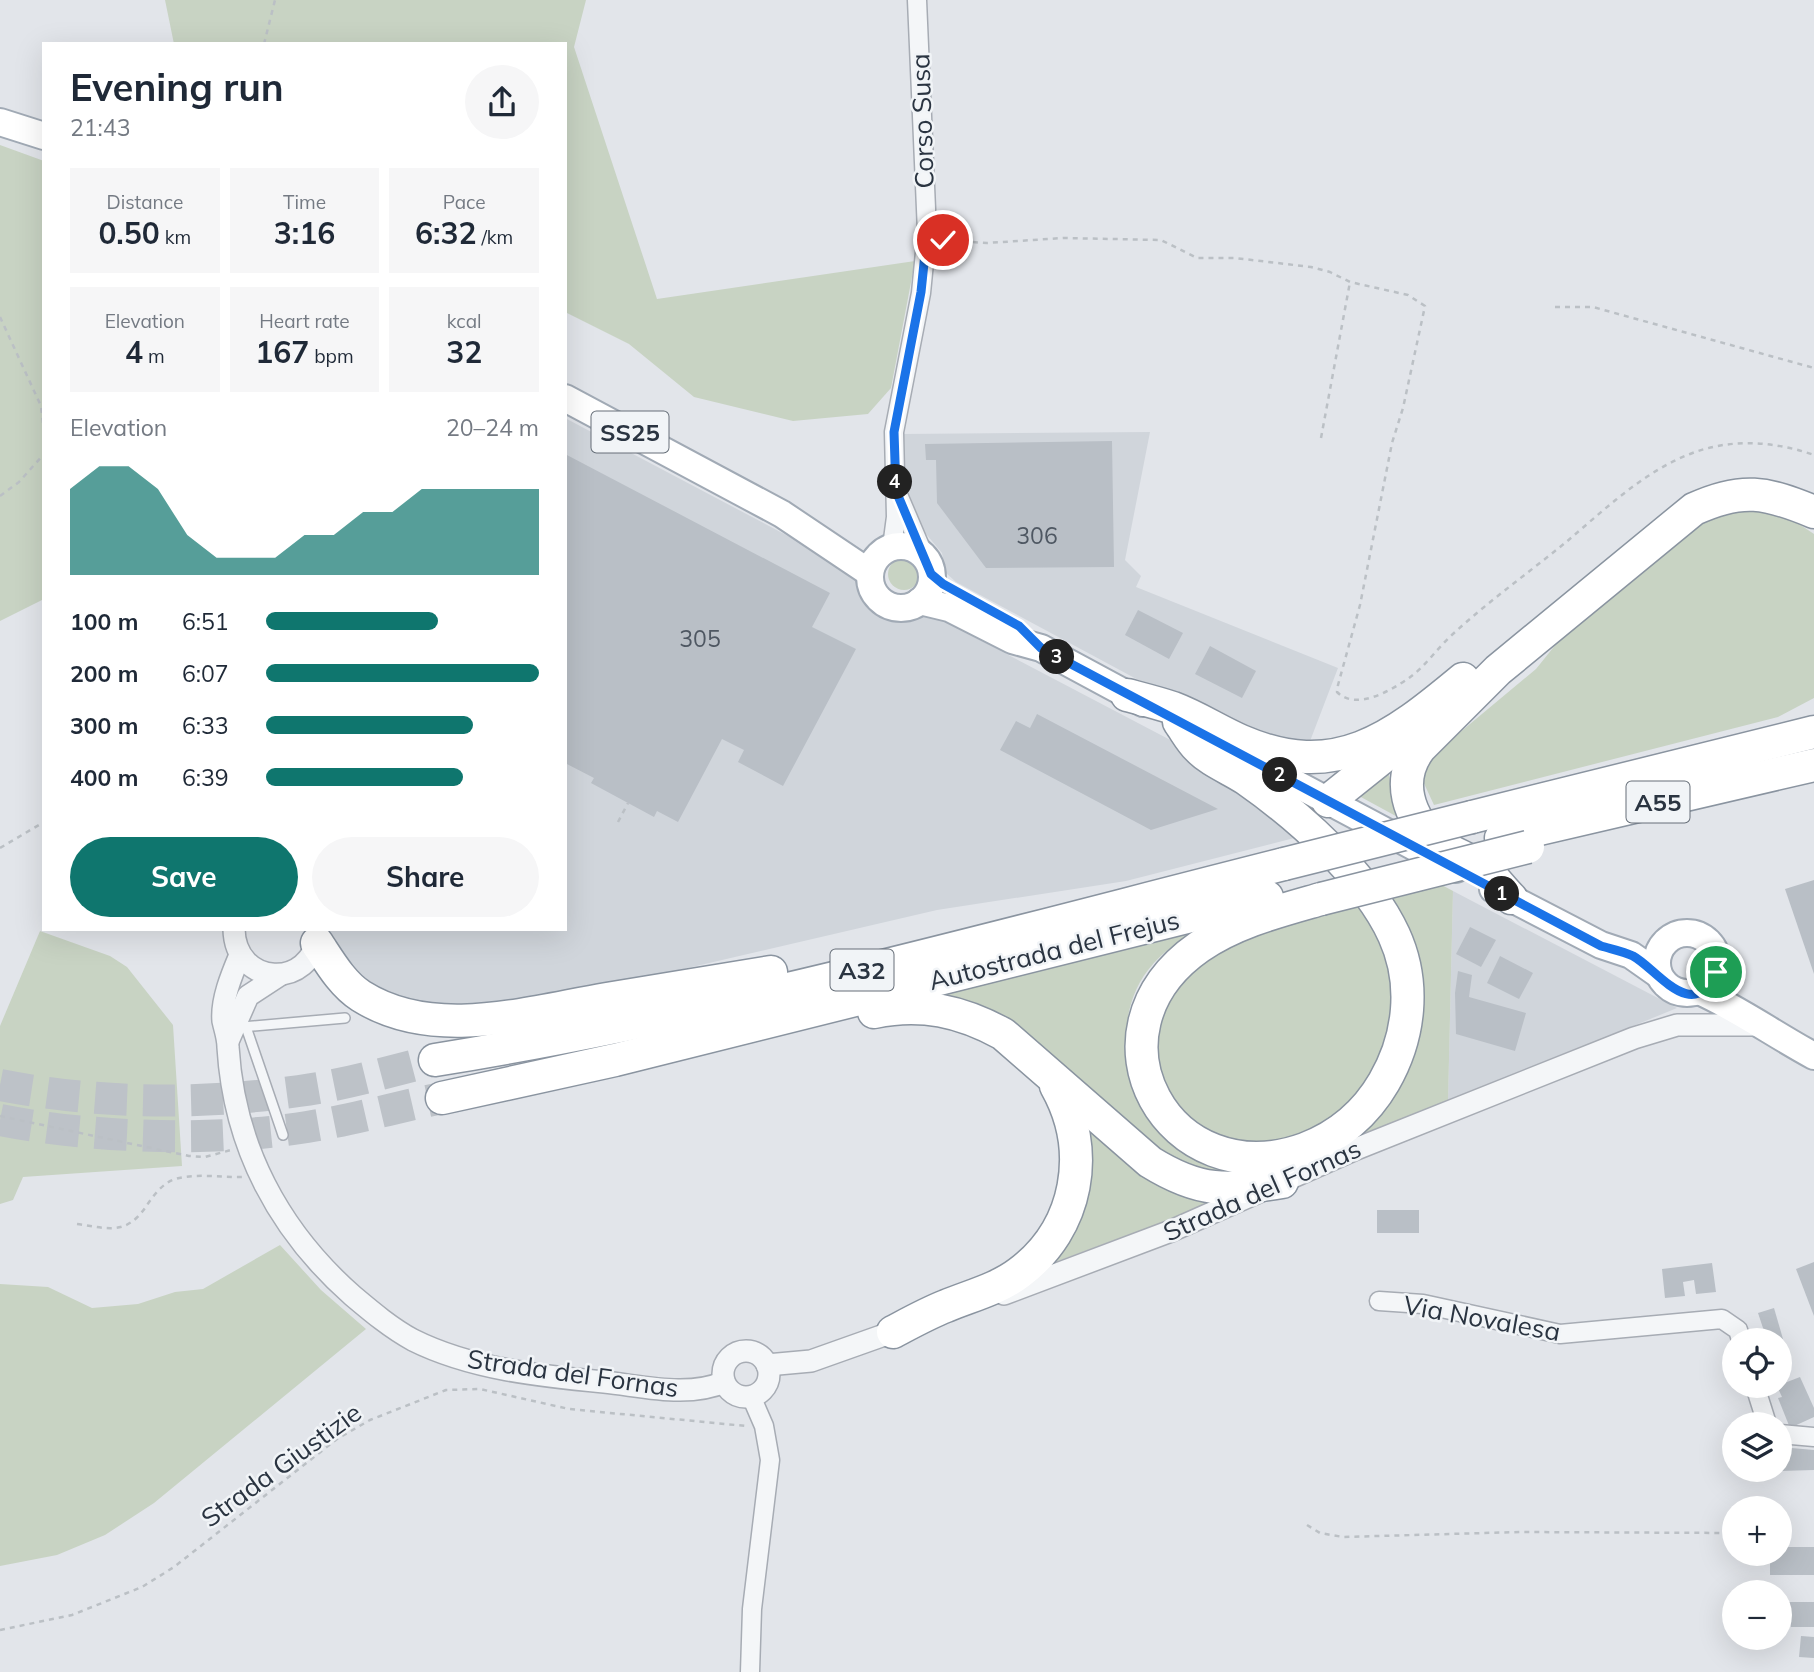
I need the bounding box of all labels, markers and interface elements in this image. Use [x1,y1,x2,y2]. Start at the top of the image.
street label: Corso Susa [903,53,941,189]
text: Evening run [70,63,284,111]
button: share [465,65,539,139]
text: 21:43 [70,113,130,142]
text: Distance [106,190,183,214]
text: Time [283,190,326,214]
text: Pace [443,190,486,214]
pin [913,210,973,270]
text: 0.50 [98,214,160,252]
text: 3:16 [274,214,335,252]
text: 6:32 [415,214,476,252]
icon: check [924,221,962,259]
text: km [160,225,191,249]
text: /km [476,225,513,249]
text: Elevation [105,309,185,333]
text: Heart rate [259,309,350,333]
text: kcal [447,309,482,333]
text: 4 [125,333,143,371]
text: 167 [255,333,309,371]
text: 32 [446,333,482,371]
text: m [143,344,165,368]
text: bpm [309,344,354,368]
road number: SS25 [592,412,668,452]
text: Elevation [70,413,167,442]
text: 20–24 m [446,413,539,442]
pin: 4 [878,464,912,500]
text: 4 [889,469,900,493]
house number: 306 [1016,521,1058,550]
text: 100 m [70,607,138,636]
text: 6:51 [182,607,229,636]
house number: 305 [679,624,721,653]
pin: 3 [1040,640,1074,674]
text: 3 [1051,644,1062,668]
text: 200 m [70,659,138,688]
text: 6:07 [182,659,229,688]
text: 300 m [70,711,138,740]
text: 6:33 [182,711,229,740]
pin: 2 [1262,758,1298,792]
text: 2 [1274,762,1285,786]
text: 400 m [70,763,138,792]
text: 6:39 [182,763,229,792]
road number: A55 [1626,782,1690,822]
button: Save [70,837,298,917]
button: Share [312,837,539,917]
pin: 1 [1484,876,1520,912]
text: 1 [1496,881,1507,905]
street label: Autostrada del Frejus [925,903,1183,997]
pin [1686,942,1746,1002]
road number: A32 [830,950,894,990]
icon: arrive [1697,953,1735,991]
street label: Strada del Fornas [1158,1132,1366,1248]
street label: Via Novalesa [1401,1288,1563,1348]
map controls [1722,1328,1792,1650]
button: locate [1722,1328,1792,1398]
street label: Strada del Fornas [465,1342,681,1404]
street label: Strada Giustizie [194,1396,368,1534]
button: layers [1722,1412,1792,1482]
button: + [1722,1496,1792,1566]
button: − [1722,1580,1792,1650]

